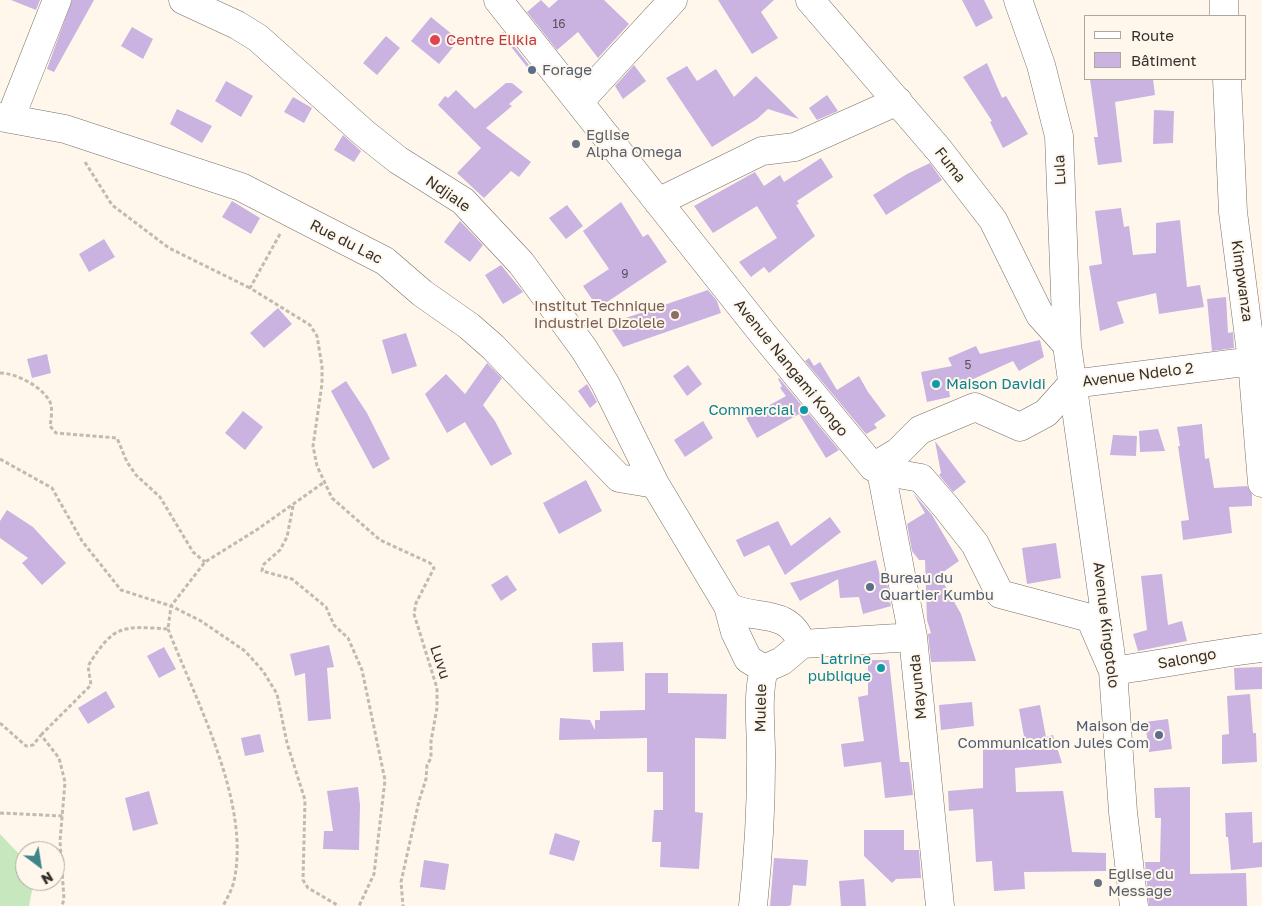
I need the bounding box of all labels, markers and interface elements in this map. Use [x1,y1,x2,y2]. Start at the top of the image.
legend [1084,15,1247,80]
house number: 16 [552,17,566,31]
text: Route [1131,26,1174,44]
place label: Centre Elikia [446,31,537,49]
marker: Centre Elikia [428,33,442,47]
text: Bâtiment [1131,51,1196,69]
place label: Forage [542,61,592,79]
marker: Forage [526,64,538,76]
place label: Eglise Alpha Omega [586,126,682,161]
marker: Eglise Alpha Omega [570,138,582,150]
street label: Fuma [931,144,969,186]
street label: Lula [1050,154,1070,186]
street label: Ndjiale [422,172,474,216]
street label: Rue du Lac [307,216,385,268]
street label: Kimpwanza [1227,239,1257,323]
house number: 9 [621,267,629,281]
street label: Avenue Nangami Kongo [730,296,852,440]
place label: Institut Technique Industriel Dizolele [534,297,665,332]
marker: Institut Technique Industriel Dizolele [669,309,681,321]
house number: 5 [965,358,971,372]
street label: Avenue Ndelo 2 [1081,359,1195,391]
place label: Maison Davidi [946,375,1046,393]
marker: Maison Davidi [930,378,942,390]
place label: Commercial [708,401,794,419]
marker: Commercial [798,404,810,416]
street label: Avenue Kingotolo [1089,561,1123,689]
place label: Bureau du Quartier Kumbu [880,569,994,604]
marker: Bureau du Quartier Kumbu [864,581,876,593]
street label: Luvu [426,643,454,681]
street label: Salongo [1156,645,1218,673]
place label: Latrine publique [808,650,871,685]
street label: Mayunda [906,654,930,720]
marker: Latrine publique [875,662,887,674]
street label: Mulele [752,684,770,732]
place label: Maison de Communication Jules Com [958,717,1149,752]
marker: Maison de Communication Jules Com [1153,729,1165,741]
north arrow [15,841,65,891]
place label: Eglise du Message [1108,865,1174,900]
text: N [39,868,56,888]
marker: Eglise du Message [1092,877,1104,889]

